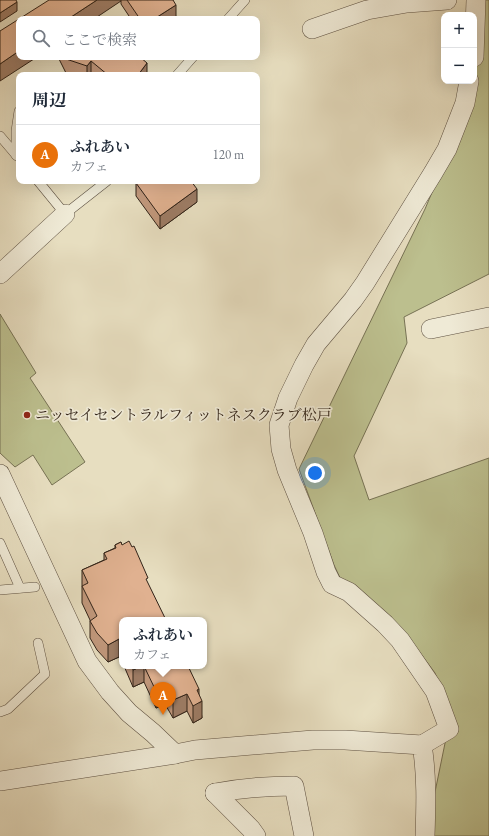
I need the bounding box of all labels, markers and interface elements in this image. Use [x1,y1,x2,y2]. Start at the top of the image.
map controls [441,12,477,84]
button: + [441,12,477,48]
search box [16,16,260,60]
icon: search [30,27,52,49]
text: ここで検索 [62,30,137,49]
button: − [441,48,477,84]
text: 周辺 [32,89,66,111]
text: ふれあい [70,137,130,156]
text: A [40,146,50,163]
text: 120 m [213,146,244,163]
text: カフェ [70,158,108,175]
place label: ニッセイセントラルフィットネスクラブ松戸 [35,405,332,424]
marker: ニッセイセントラルフィットネスクラブ松戸 [22,410,32,420]
your location [305,463,325,483]
popup [119,617,207,669]
text: ふれあい [133,625,193,644]
text: カフェ [133,646,171,663]
pin: A [150,682,176,715]

